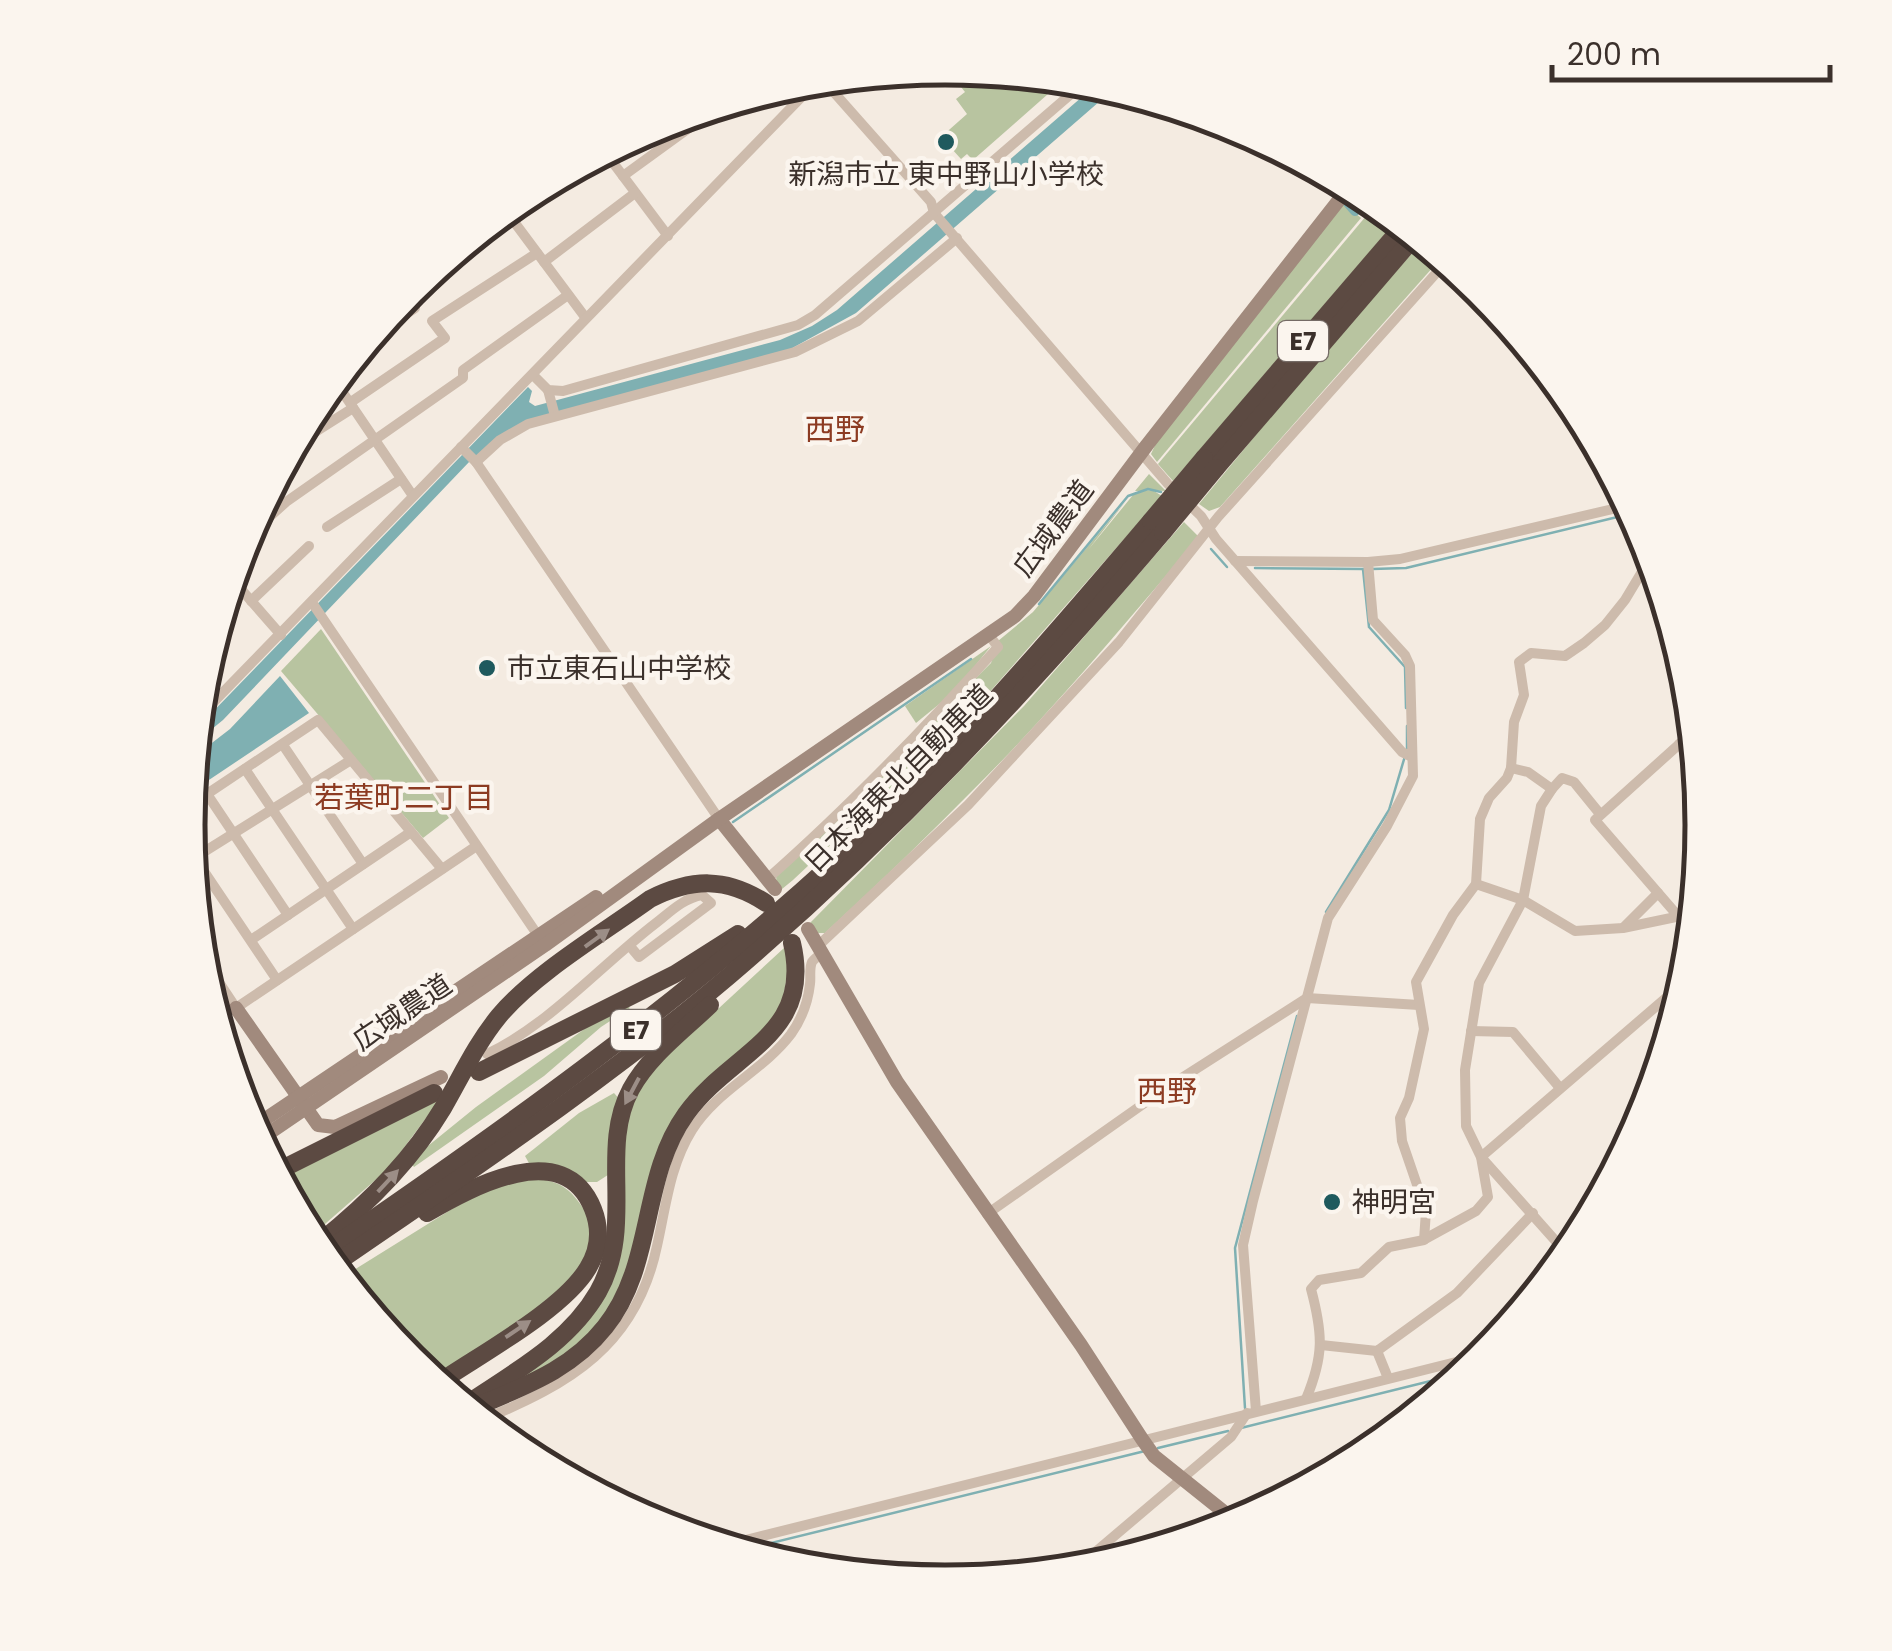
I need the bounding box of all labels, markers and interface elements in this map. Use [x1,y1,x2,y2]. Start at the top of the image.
scale bar [1552,20,1830,82]
text: 200 m [1567,33,1661,76]
marker: 新潟市立 東中野山小学校 [935,131,957,153]
place label: 新潟市立 東中野山小学校 [788,155,1104,194]
road number: E7 [1278,321,1328,361]
district label: 西野 [805,408,865,451]
street label: 広域農道 [1004,472,1103,585]
place label: 市立東石山中学校 [507,649,731,688]
marker: 市立東石山中学校 [476,657,498,679]
street label: 日本海東北自動車道 [795,675,1001,881]
district label: 若葉町二丁目 [314,776,494,819]
one-way arrow [584,928,610,948]
street label: 広域農道 [345,965,460,1060]
road number: E7 [611,1010,661,1050]
district label: 西野 [1137,1070,1197,1113]
one-way arrow [624,1077,641,1106]
one-way arrow [376,1169,399,1193]
place label: 神明宮 [1352,1183,1436,1222]
marker: 神明宮 [1321,1191,1343,1213]
one-way arrow [504,1320,531,1339]

